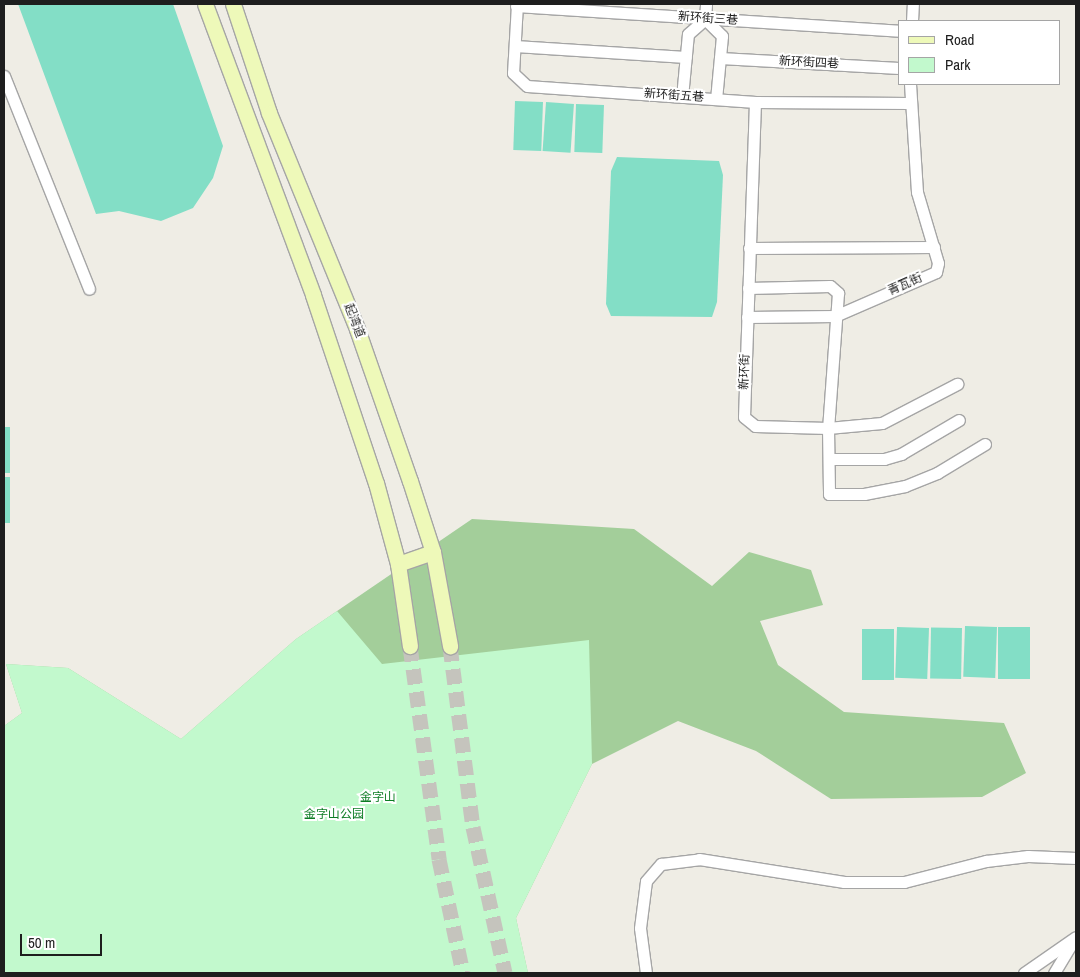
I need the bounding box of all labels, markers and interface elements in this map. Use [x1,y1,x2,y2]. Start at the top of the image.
street label: 新环街三巷 [678,10,738,28]
legend [898,20,1060,85]
text: Road [945,29,974,50]
street label: 新环街四巷 [779,54,839,72]
text: Park [945,54,970,75]
street label: 新环街五巷 [644,87,704,105]
street label: 青瓦街 [886,271,924,299]
street label: 起湾道 [341,302,367,340]
street label: 新环街 [737,354,753,390]
park label: 金字山 [360,791,396,805]
park label: 金字山公园 [304,808,364,822]
scale bar [22,924,105,956]
text: 50 m [28,932,55,953]

